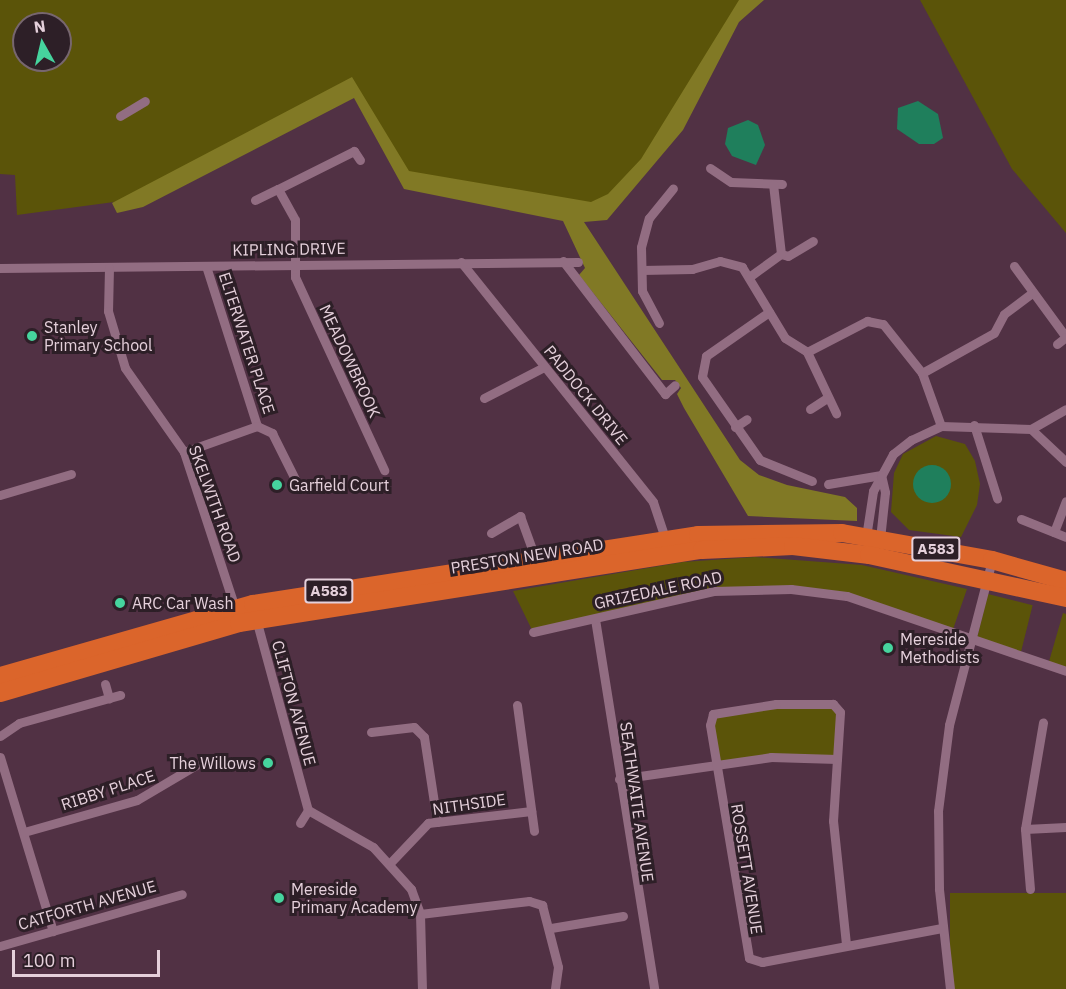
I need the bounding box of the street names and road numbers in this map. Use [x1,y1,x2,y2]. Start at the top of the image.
street label: KIPLING DRIVE [232,238,346,260]
street label: ELTERWATER PLACE [215,270,279,416]
street label: MEADOWBROOK [315,302,385,420]
street label: PADDOCK DRIVE [540,341,632,449]
street label: SKELWITH ROAD [185,443,245,565]
street label: PRESTON NEW ROAD [449,534,605,578]
road number: A583 [910,537,962,561]
street label: GRIZEDALE ROAD [592,567,724,613]
road number: A583 [304,579,354,603]
street label: CLIFTON AVENUE [268,638,320,768]
street label: SEATHWAITE AVENUE [616,721,658,883]
street label: RIBBY PLACE [59,766,157,814]
street label: NITHSIDE [431,789,507,819]
street label: ROSSETT AVENUE [727,802,767,936]
street label: CATFORTH AVENUE [16,876,158,934]

